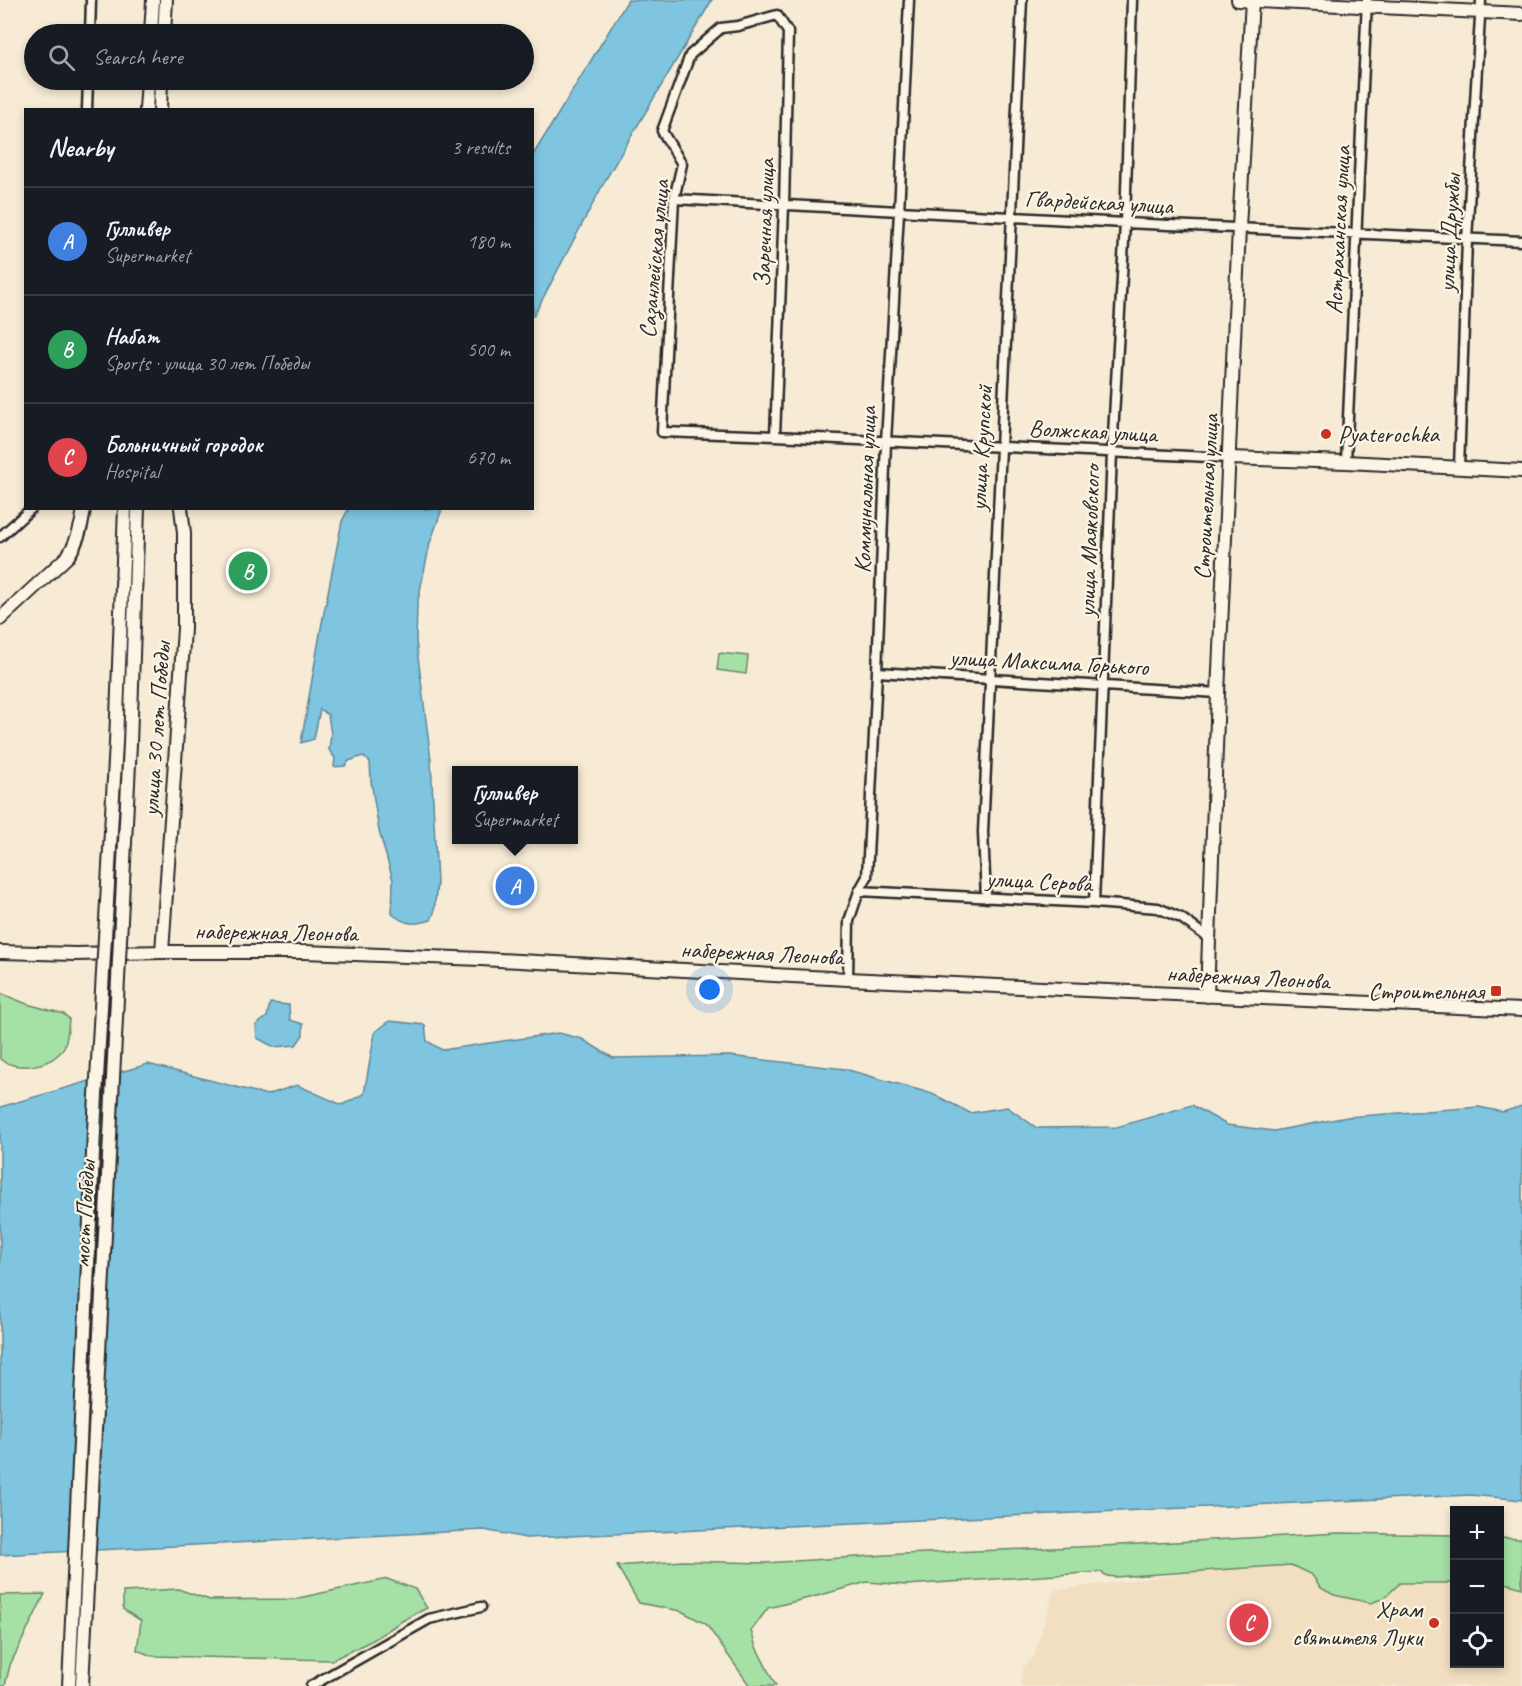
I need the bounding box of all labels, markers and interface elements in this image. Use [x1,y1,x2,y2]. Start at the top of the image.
search box [24,24,534,90]
icon: search [45,41,78,74]
text: Search here [93,43,183,71]
text: Nearby [48,131,113,164]
text: 3 results [451,135,510,160]
street label: Астраханская улица [1319,144,1357,315]
street label: Заречная улица [747,157,781,288]
street label: улица Дружбы [1431,171,1467,295]
street label: Сазанлейская улица [632,177,677,339]
street label: Гвардейская улица [1024,183,1175,221]
text: Гулливер [105,215,169,243]
text: A [62,229,73,254]
text: 180 m [467,229,510,254]
text: Supermarket [105,243,190,268]
text: Набат [105,323,159,351]
text: B [62,337,73,362]
text: 500 m [467,337,510,362]
text: Sports · улица 30 лет Победы [105,351,309,376]
street label: улица Крупской [963,382,999,514]
street label: Коммунальная улица [847,405,883,574]
street label: Строительная улица [1187,412,1225,581]
street label: Волжская улица [1028,413,1160,449]
place label: Pyaterochka [1338,419,1441,449]
marker: Pyaterochka [1319,427,1333,441]
text: Больничный городок [105,431,262,459]
text: C [63,445,72,470]
text: 670 m [467,445,510,470]
text: Hospital [105,459,160,484]
street label: улица Маяковского [1071,462,1107,620]
pin: B [228,548,268,594]
street label: улица 30 лет Победы [135,638,177,819]
street label: улица Максима Горького [947,642,1151,682]
popup [452,766,578,844]
text: Гулливер [473,779,537,807]
text: Supermarket [473,807,558,832]
street label: улица Серова [983,863,1095,899]
pin: A [496,864,534,908]
street label: набережная Леонова [194,916,360,948]
street label: набережная Леонова [680,934,846,972]
street label: набережная Леонова [1166,958,1332,996]
your location [695,975,724,1004]
place label: Строительная [1368,976,1486,1006]
marker: Строительная [1489,984,1503,998]
street label: мост Победы [66,1157,102,1268]
map controls [1450,1506,1504,1668]
button: + [1450,1506,1504,1560]
button: − [1450,1560,1504,1614]
place label: Храм святителя Луки [1292,1594,1424,1652]
pin: C [1230,1600,1268,1646]
button: locate [1450,1614,1504,1668]
marker: Храм святителя Луки [1427,1616,1441,1630]

